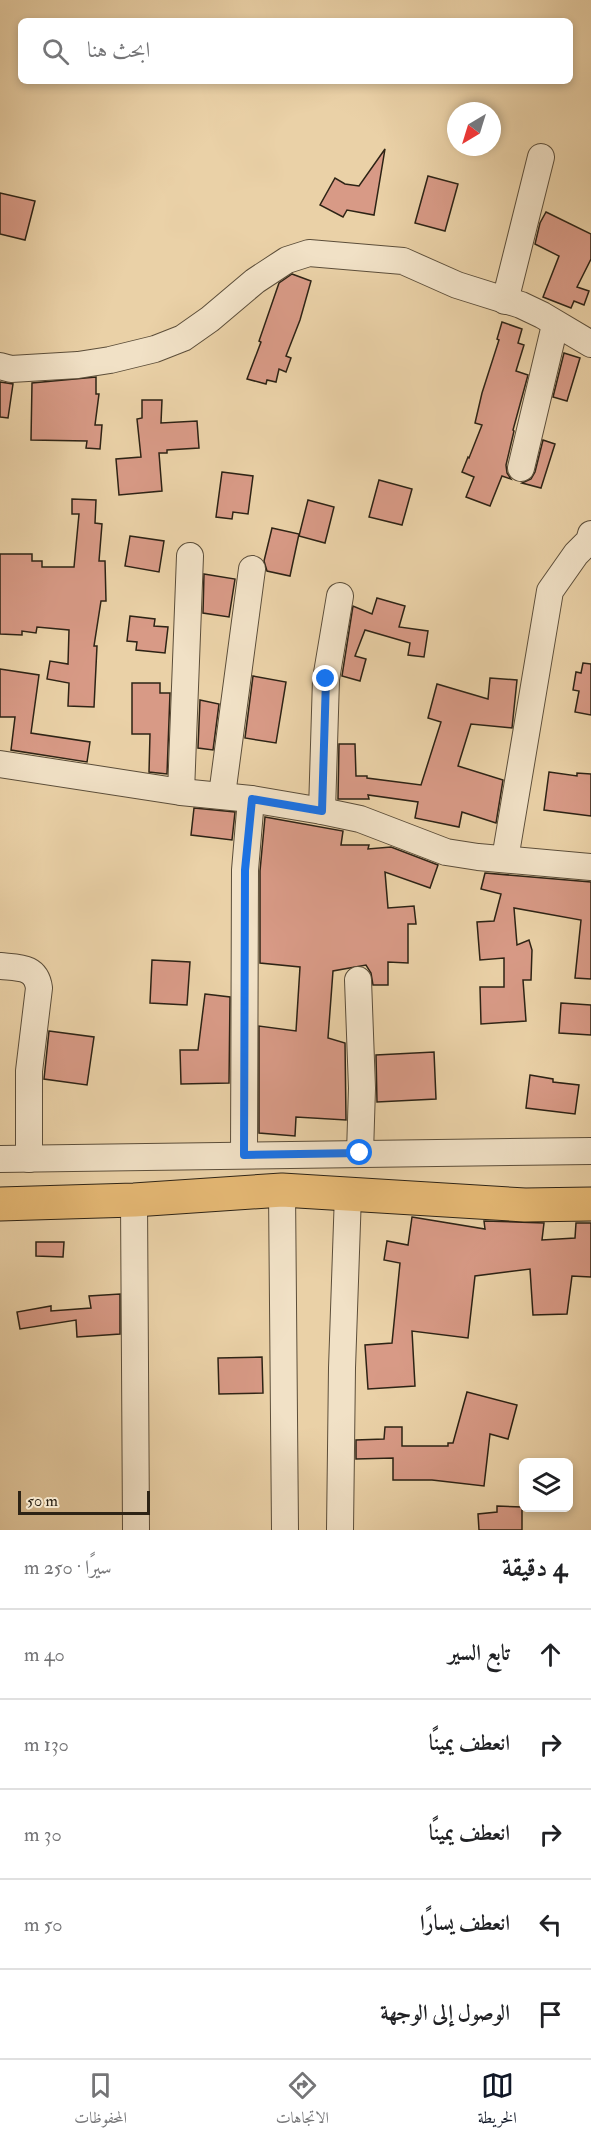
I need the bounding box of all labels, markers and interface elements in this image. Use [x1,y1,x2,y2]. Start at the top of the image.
search box [18,18,573,84]
icon: search [39,35,72,68]
text: ابحث هنا [87,36,150,64]
north arrow [447,102,501,156]
route end [312,665,338,691]
route start [346,1139,372,1165]
map controls [519,1458,573,1512]
button: layers [519,1458,573,1512]
scale bar [18,1488,150,1516]
text: 50 m [27,1491,58,1511]
text: 4 دقيقة [502,1552,567,1584]
text: سيرًا · 250 m [24,1555,112,1580]
icon: ahead [534,1638,567,1671]
text: تابع السير [448,1639,510,1667]
text: 40 m [24,1642,65,1667]
icon: right [534,1728,567,1761]
text: انعطف يمينًا [429,1729,510,1757]
text: 130 m [24,1732,69,1757]
icon: right [534,1818,567,1851]
text: انعطف يمينًا [429,1819,510,1847]
text: 30 m [24,1822,62,1847]
icon: left [534,1908,567,1941]
text: انعطف يسارًا [420,1909,510,1937]
text: 50 m [24,1912,63,1937]
icon: arrive [534,1998,567,2031]
text: الوصول إلى الوجهة [380,1999,510,2027]
tab: المحفوظات [74,2069,127,2133]
tab: الاتجاهات [276,2069,329,2133]
tab: الخريطة [478,2069,517,2133]

